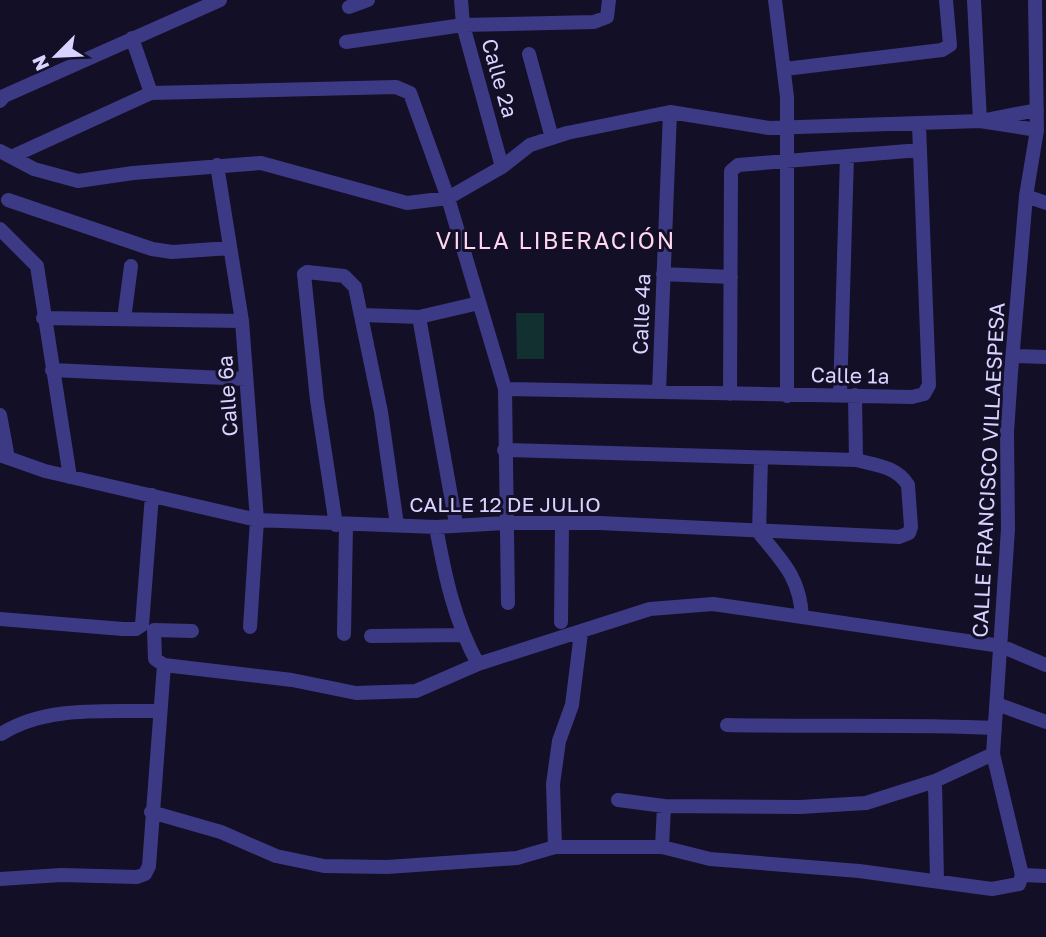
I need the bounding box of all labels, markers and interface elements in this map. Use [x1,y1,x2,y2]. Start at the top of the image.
north arrow [21,21,91,91]
street label: Calle 2ª [476,36,524,120]
text: N [27,52,53,74]
district label: VILLA LIBERACIÓN [436,226,676,254]
street label: Calle 4ª [627,273,655,355]
street label: CALLE FRANCISCO VILLAESPESA [966,302,1010,638]
street label: Calle 6ª [211,355,243,437]
street label: Calle 1ª [810,361,890,389]
street label: CALLE 12 DE JULIO [409,491,601,517]

